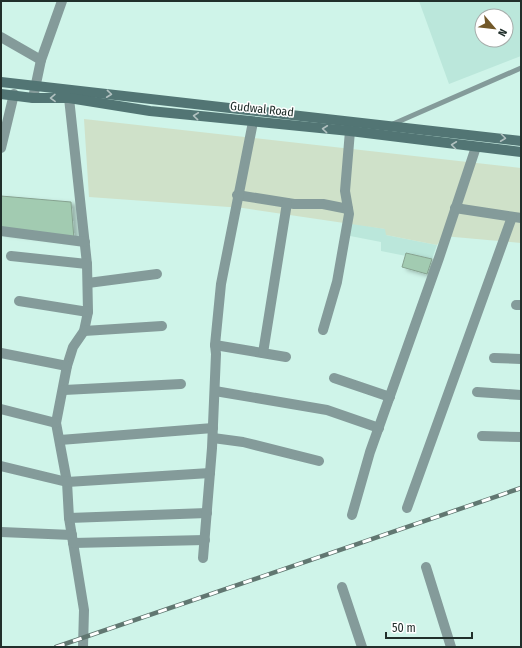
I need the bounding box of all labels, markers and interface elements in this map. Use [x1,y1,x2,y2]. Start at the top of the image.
north arrow [474,8,514,48]
text: N [495,26,510,38]
one-way arrow [106,89,112,98]
one-way arrow [50,94,56,102]
street label: Gudwal Road [229,99,295,119]
one-way arrow [193,111,199,120]
one-way arrow [322,125,328,134]
one-way arrow [500,134,506,143]
one-way arrow [451,140,457,149]
scale bar [386,614,472,640]
text: 50 m [392,621,416,635]

